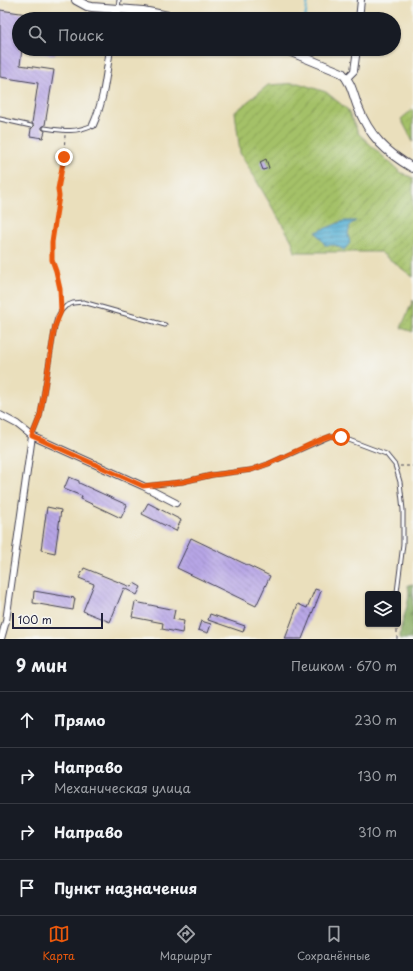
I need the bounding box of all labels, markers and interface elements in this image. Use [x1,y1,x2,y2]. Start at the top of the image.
search box [12,12,401,56]
icon: search [26,23,48,45]
text: Поиск [58,23,104,46]
route end [55,148,73,166]
route start [332,428,350,446]
map controls [365,591,401,627]
button: layers [365,591,401,627]
scale bar [12,611,103,630]
text: 100 m [18,611,52,628]
text: 9 мин [16,652,67,678]
text: Пешком · 670 m [291,656,397,675]
text: Прямо [54,708,105,731]
icon: ahead [16,709,38,731]
text: 230 m [355,710,397,729]
text: Направо [54,755,123,778]
icon: right [16,765,38,787]
text: 130 m [358,766,397,785]
text: Механическая улица [54,778,191,797]
text: Направо [54,820,123,843]
icon: right [16,821,38,843]
text: 310 m [358,822,397,841]
text: Пункт назначения [54,876,197,899]
icon: arrive [16,877,38,899]
tab: Карта [43,923,75,964]
tab: Маршрут [160,923,212,964]
tab: Сохранённые [297,923,370,964]

